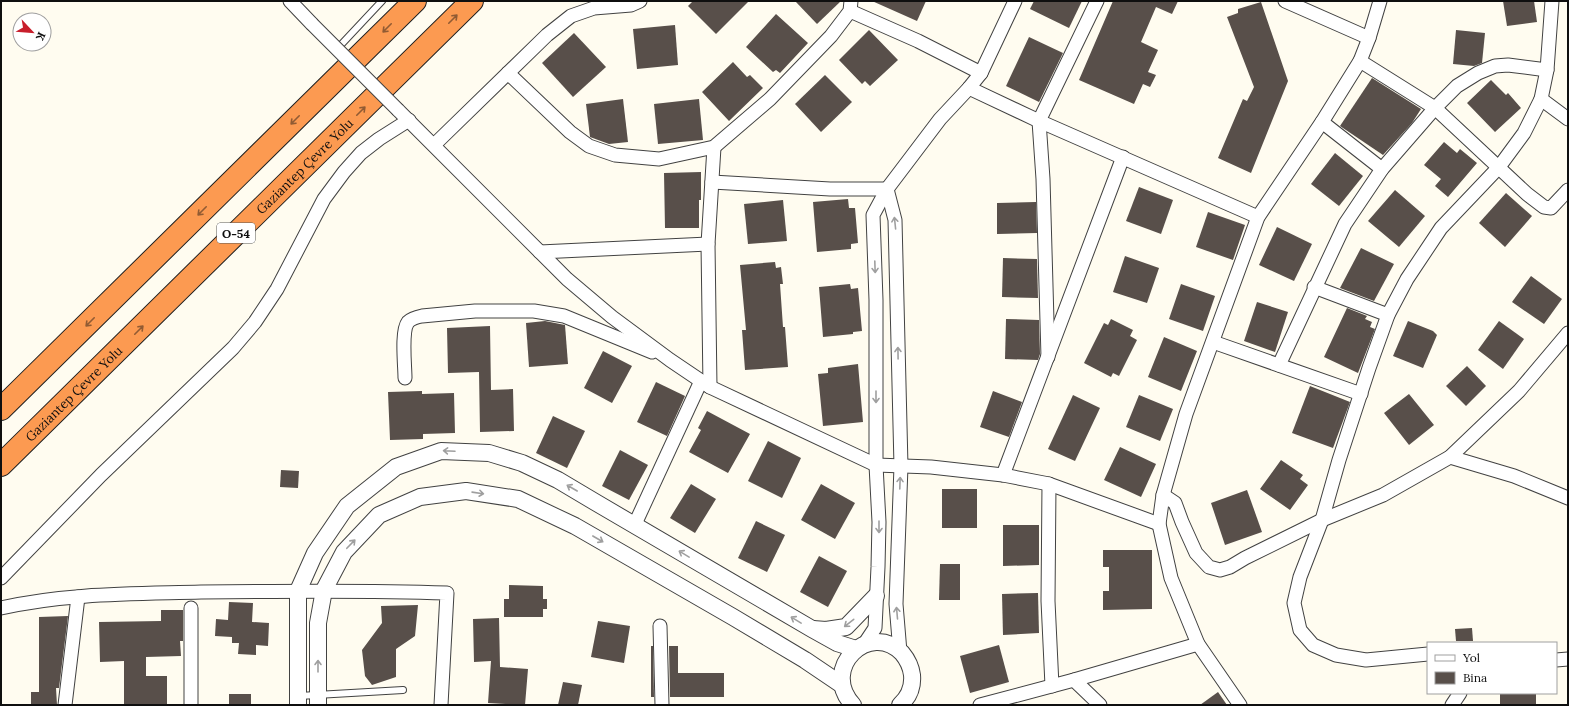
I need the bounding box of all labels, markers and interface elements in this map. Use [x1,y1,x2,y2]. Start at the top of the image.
north arrow [12,12,52,52]
one-way arrow [448,14,458,24]
one-way arrow [382,23,392,33]
text: K [33,30,49,43]
one-way arrow [356,106,366,116]
street label: Gaziantep Çevre Yolu [252,114,357,218]
one-way arrow [290,115,300,125]
one-way arrow [197,206,207,216]
one-way arrow [891,217,898,230]
road number: O-54 [217,223,255,243]
one-way arrow [871,260,879,273]
one-way arrow [85,317,95,327]
one-way arrow [134,325,144,335]
street label: Gaziantep Çevre Yolu [22,342,126,445]
one-way arrow [894,347,902,360]
one-way arrow [872,390,880,403]
one-way arrow [443,448,456,455]
one-way arrow [896,477,904,490]
one-way arrow [566,484,578,492]
one-way arrow [472,489,485,497]
one-way arrow [875,520,883,533]
one-way arrow [592,536,604,544]
one-way arrow [347,539,356,549]
one-way arrow [678,549,690,557]
one-way arrow [893,607,900,620]
one-way arrow [790,615,802,623]
one-way arrow [843,619,854,627]
legend [1427,642,1557,694]
text: Yol [1462,650,1480,665]
one-way arrow [314,660,322,673]
text: Bina [1463,670,1487,685]

